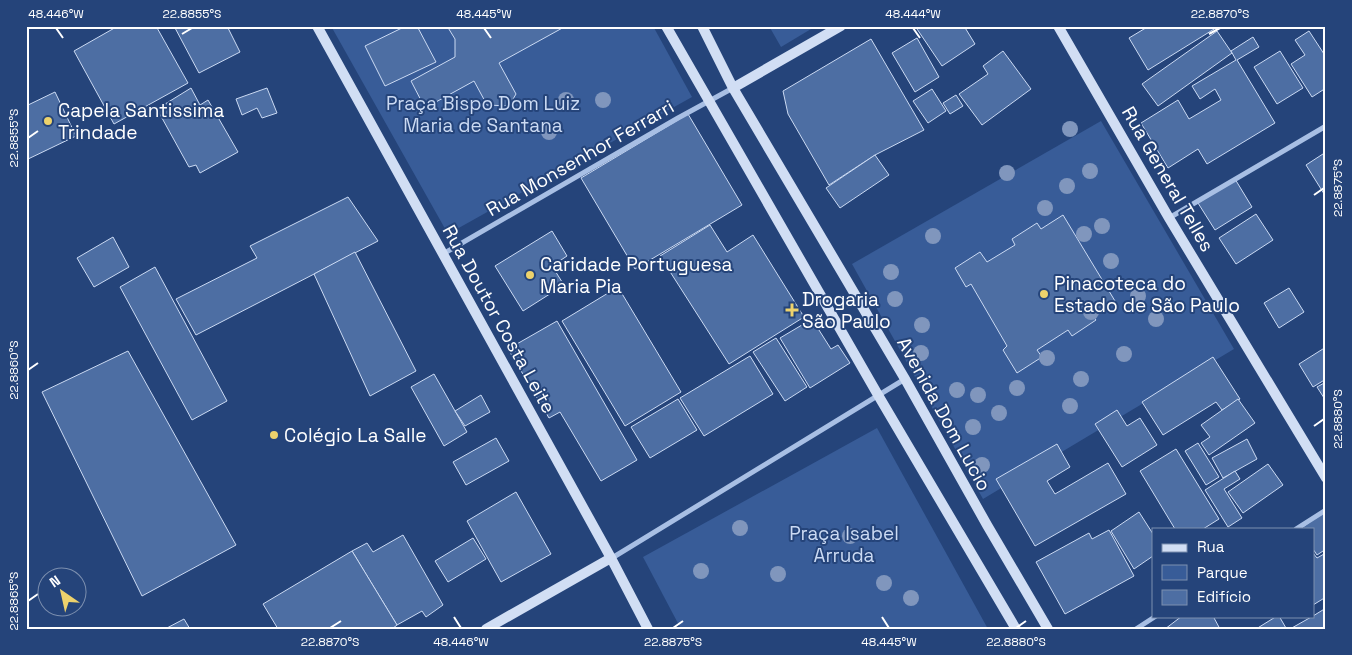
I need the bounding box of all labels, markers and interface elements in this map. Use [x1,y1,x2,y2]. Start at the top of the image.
text: 48.446°W [28,6,84,22]
text: 22.8855°S [163,6,221,22]
text: 48.445°W [456,6,512,22]
text: 48.444°W [885,6,941,22]
text: 22.8870°S [1191,6,1249,22]
park label: Praça Bispo Dom Luiz Maria de Santana [386,91,580,138]
street label: Rua Monsenhor Ferrarri [482,94,678,222]
place label: Capela Santissima Trindade [58,98,224,145]
street label: Rua General Telles [1116,102,1220,256]
text: 22.8855°S [6,109,22,167]
marker: Capela Santissima Trindade [42,115,54,127]
text: 22.8875°S [1330,159,1346,217]
street label: Rua Doutor Costa Leite [437,220,561,418]
place label: Caridade Portuguesa Maria Pia [540,252,733,299]
marker: Caridade Portuguesa Maria Pia [524,269,536,281]
place label: Pinacoteca do Estado de São Paulo [1054,271,1240,318]
place label: Drogaria São Paulo [802,287,891,334]
marker: Pinacoteca do Estado de São Paulo [1038,288,1050,300]
marker: Drogaria São Paulo [786,304,798,316]
street label: Avenida Dom Lucio [891,333,997,495]
text: 22.8860°S [6,340,22,400]
text: 22.8880°S [1330,389,1346,449]
place label: Colégio La Salle [284,423,427,448]
marker: Colégio La Salle [268,429,280,441]
park label: Praça Isabel Arruda [789,521,899,568]
legend [1152,528,1314,618]
text: Rua [1197,537,1225,556]
text: Parque [1197,563,1248,582]
north arrow [38,568,88,618]
text: N [46,571,64,591]
text: 22.8865°S [6,572,22,630]
text: Edifício [1197,587,1251,606]
text: 22.8870°S [301,634,359,650]
text: 48.446°W [433,634,489,650]
text: 22.8875°S [644,634,702,650]
text: 48.445°W [861,634,917,650]
text: 22.8880°S [986,634,1046,650]

